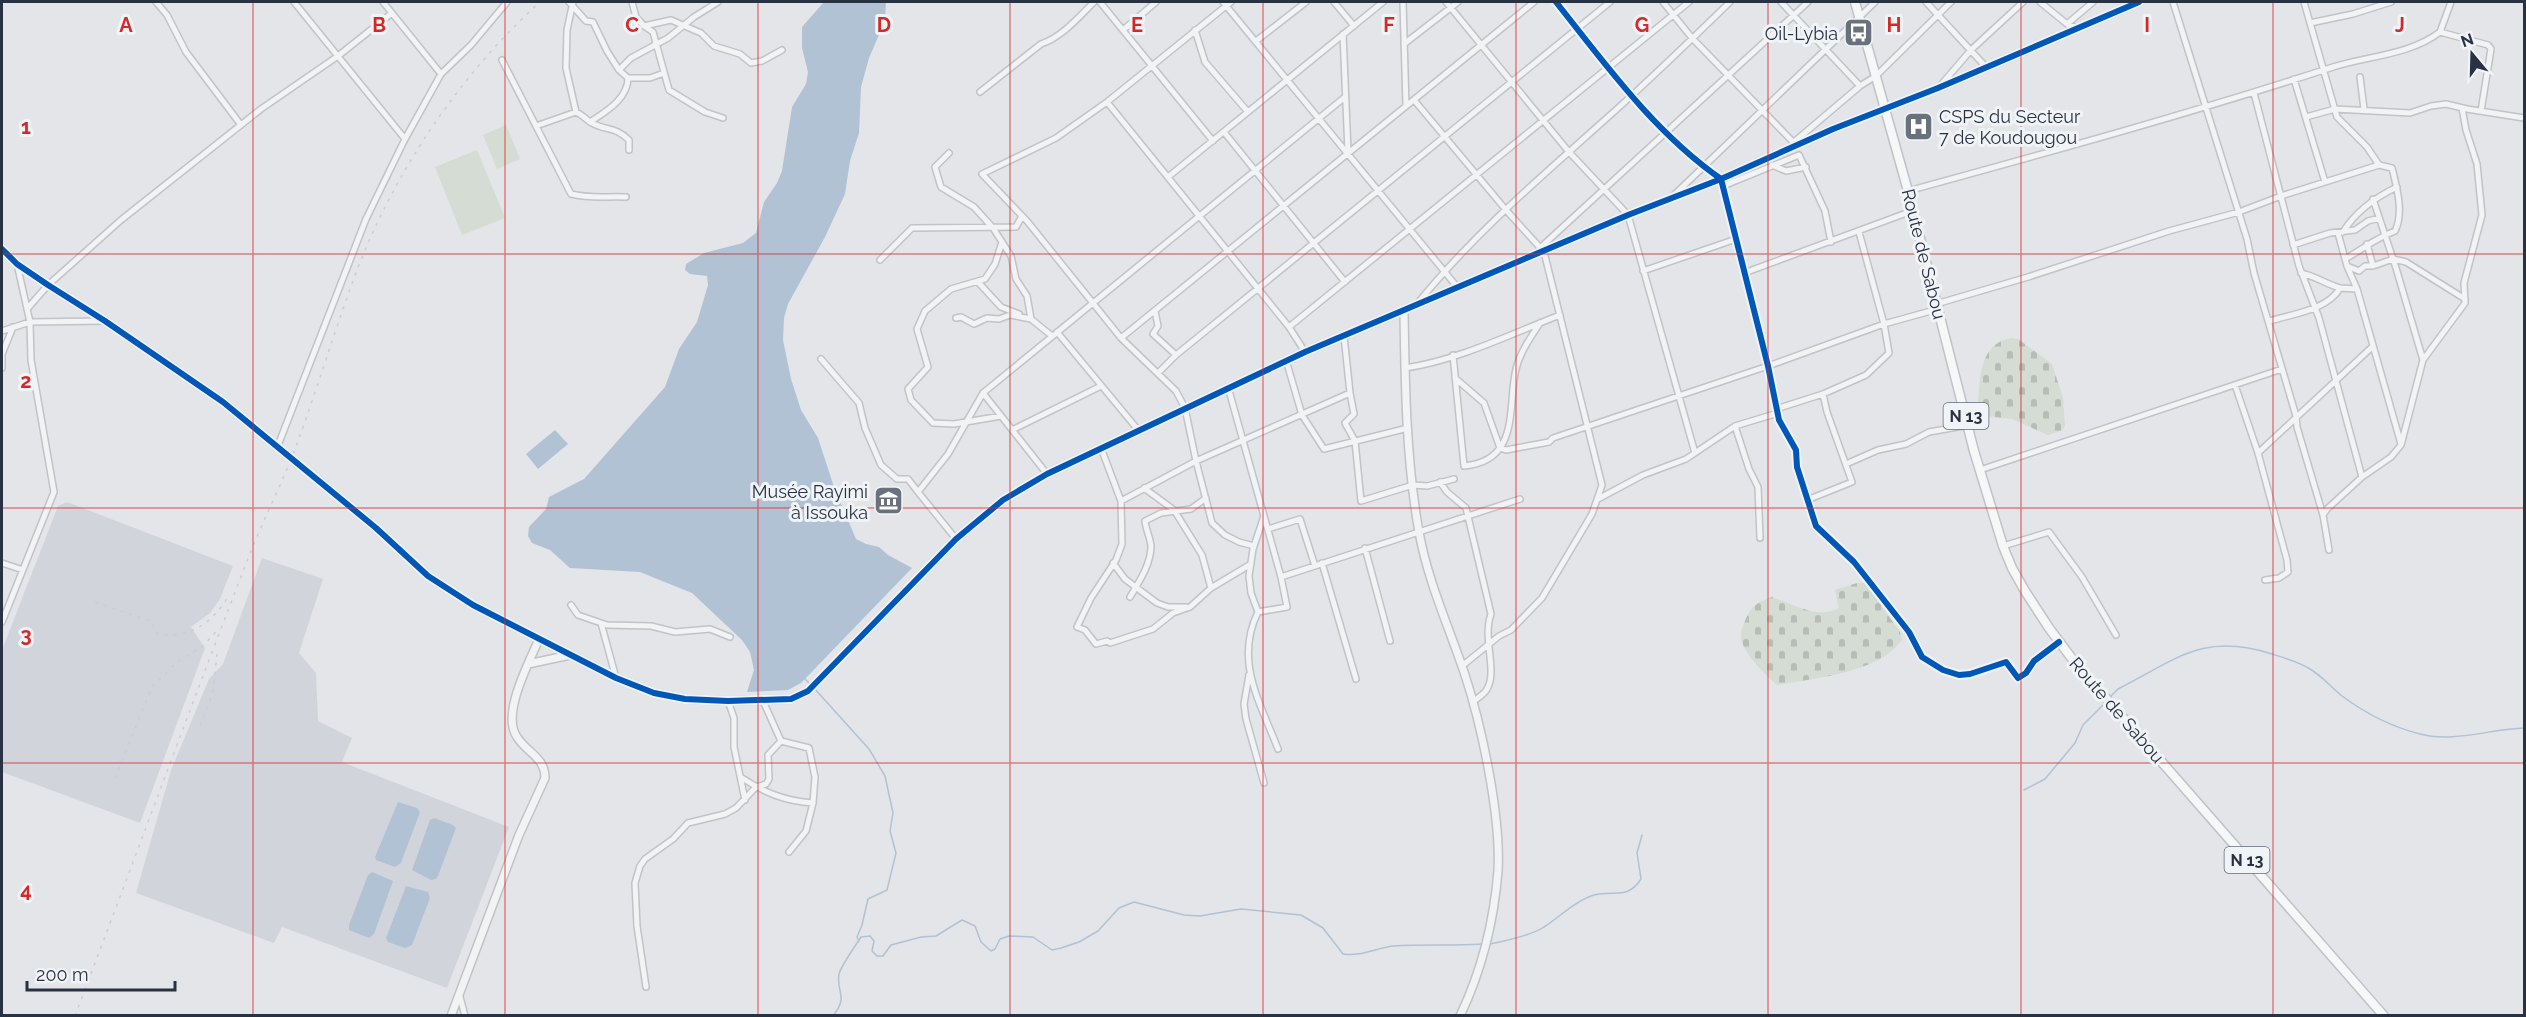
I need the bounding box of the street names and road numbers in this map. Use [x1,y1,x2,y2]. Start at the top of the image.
street label: Route de Sabou [1898,187,1950,321]
road number: N 13 [1944,403,1988,429]
street label: Route de Sabou [2065,653,2169,767]
road number: N 13 [2224,847,2270,873]

